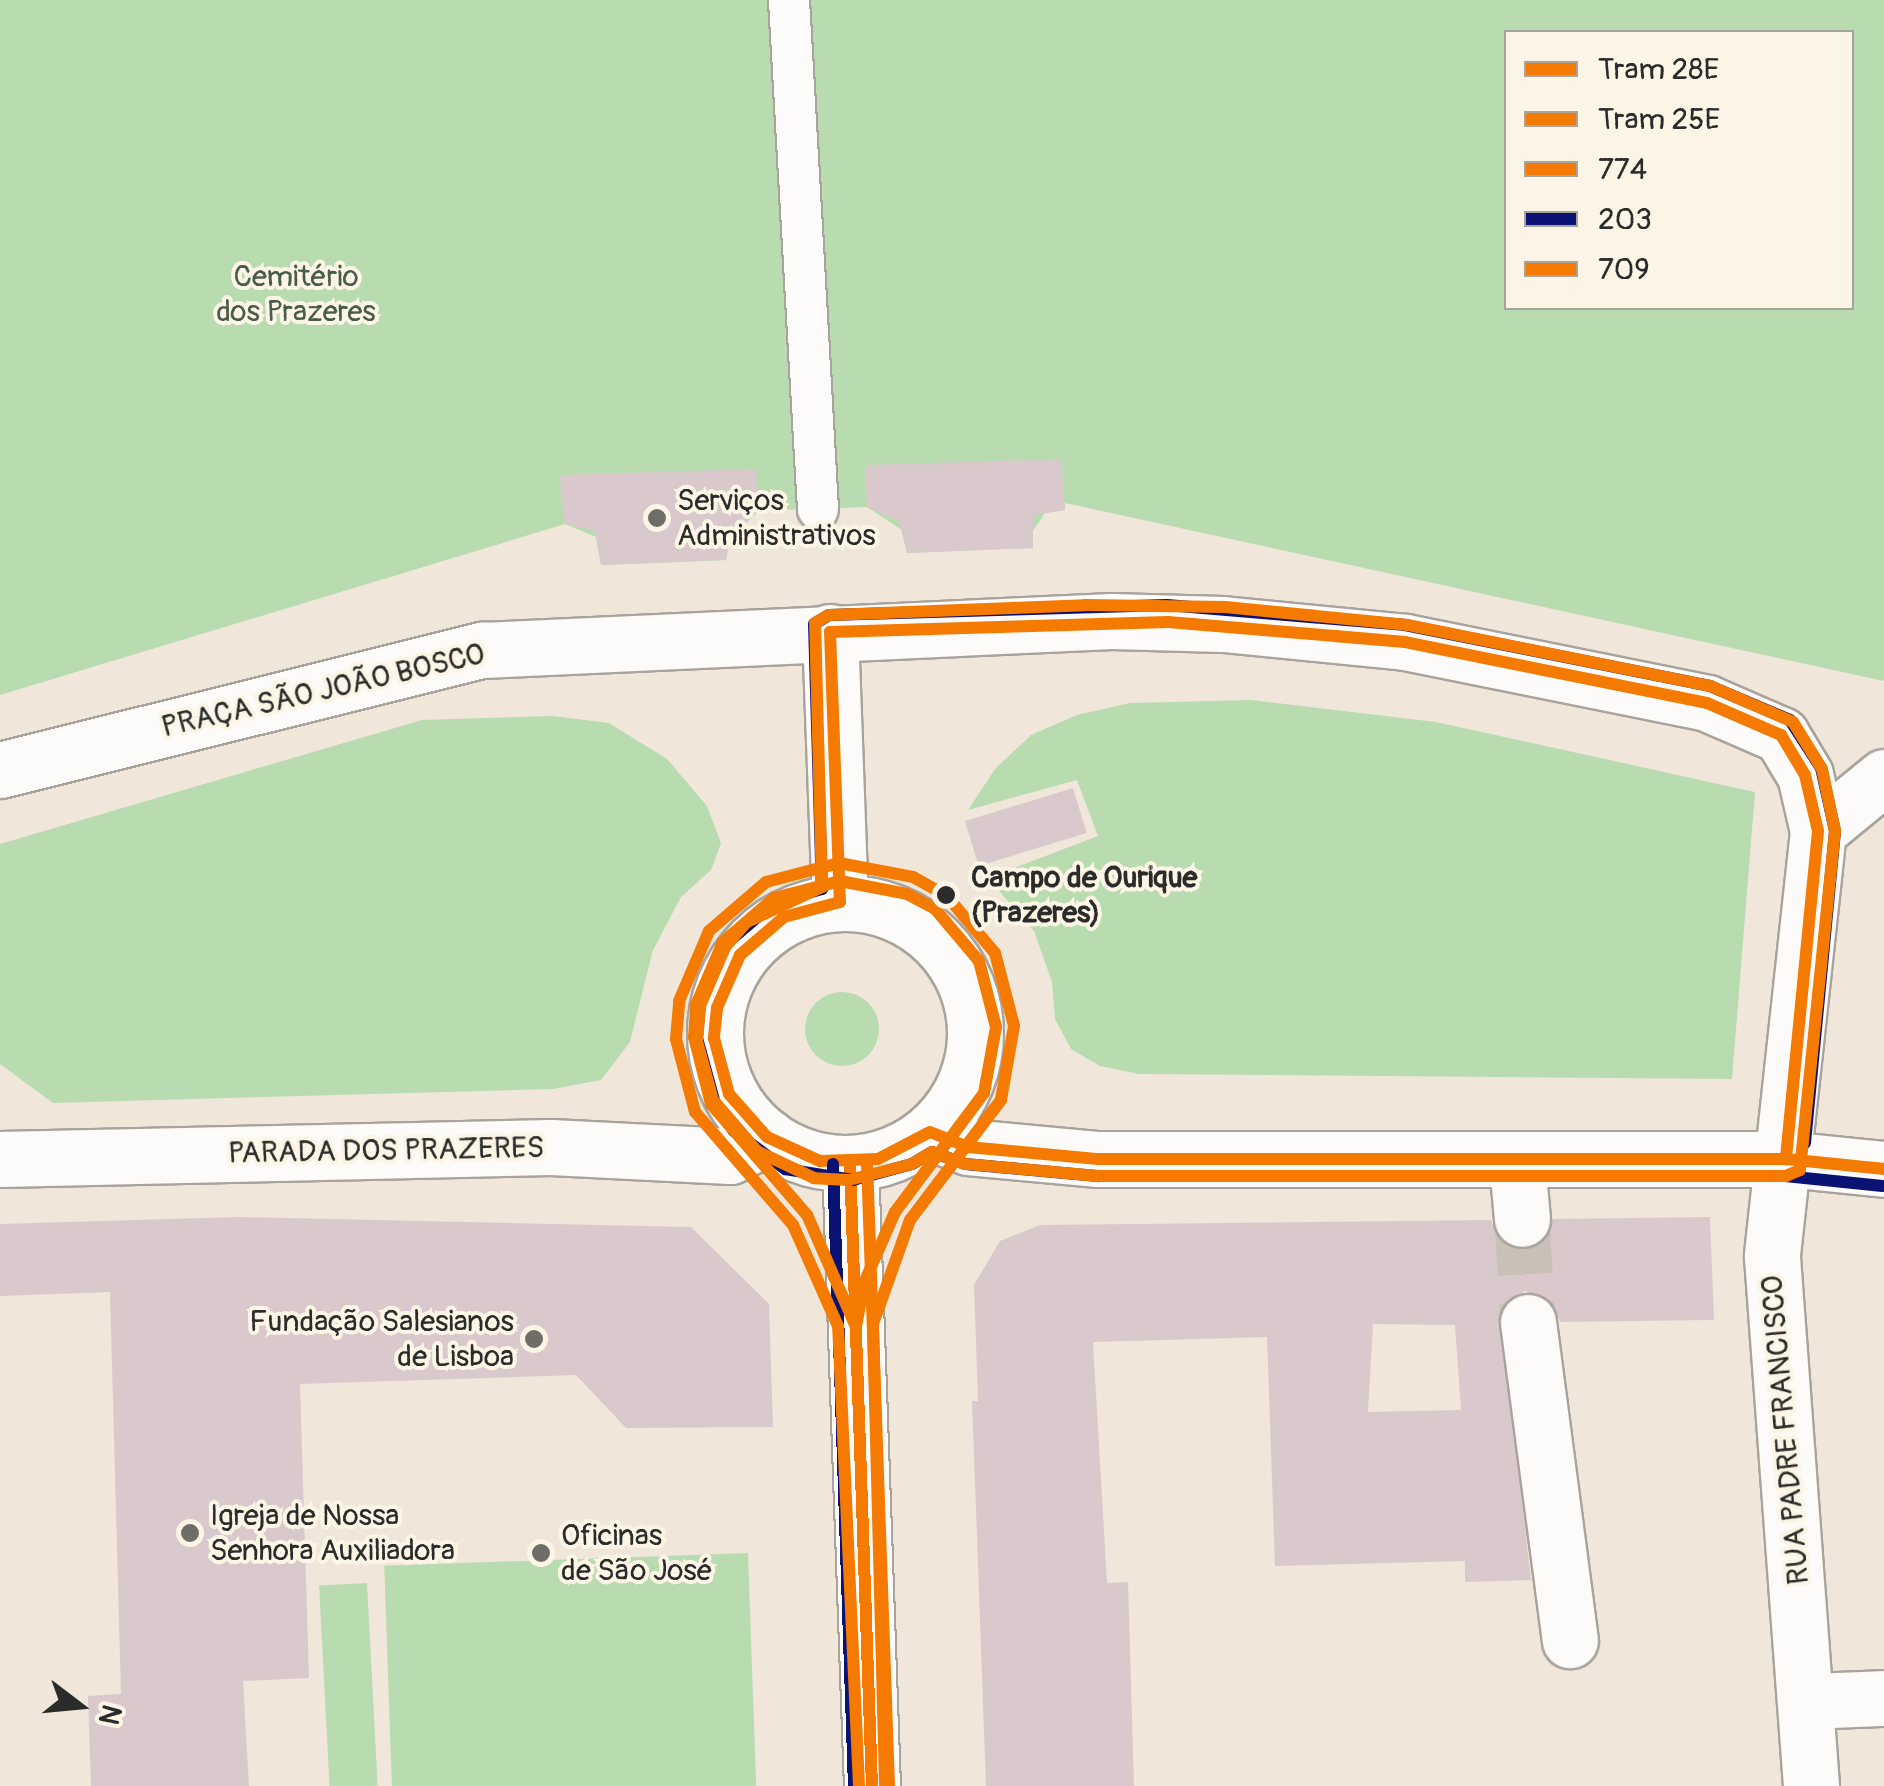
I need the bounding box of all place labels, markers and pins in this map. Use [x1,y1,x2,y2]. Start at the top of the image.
place label: Serviços Administrativos [677,483,876,554]
marker: Serviços Administrativos [646,507,668,529]
place label: Campo de Ourique (Prazeres) [971,860,1197,930]
marker: Campo de Ourique (Prazeres) [930,879,962,911]
place label: Fundação Salesianos de Lisboa [249,1304,514,1374]
marker: Fundação Salesianos de Lisboa [523,1328,545,1350]
place label: Igreja de Nossa Senhora Auxiliadora [210,1498,455,1568]
place label: Oficinas de São José [561,1518,713,1588]
marker: Igreja de Nossa Senhora Auxiliadora [179,1522,201,1544]
marker: Oficinas de São José [530,1542,552,1564]

